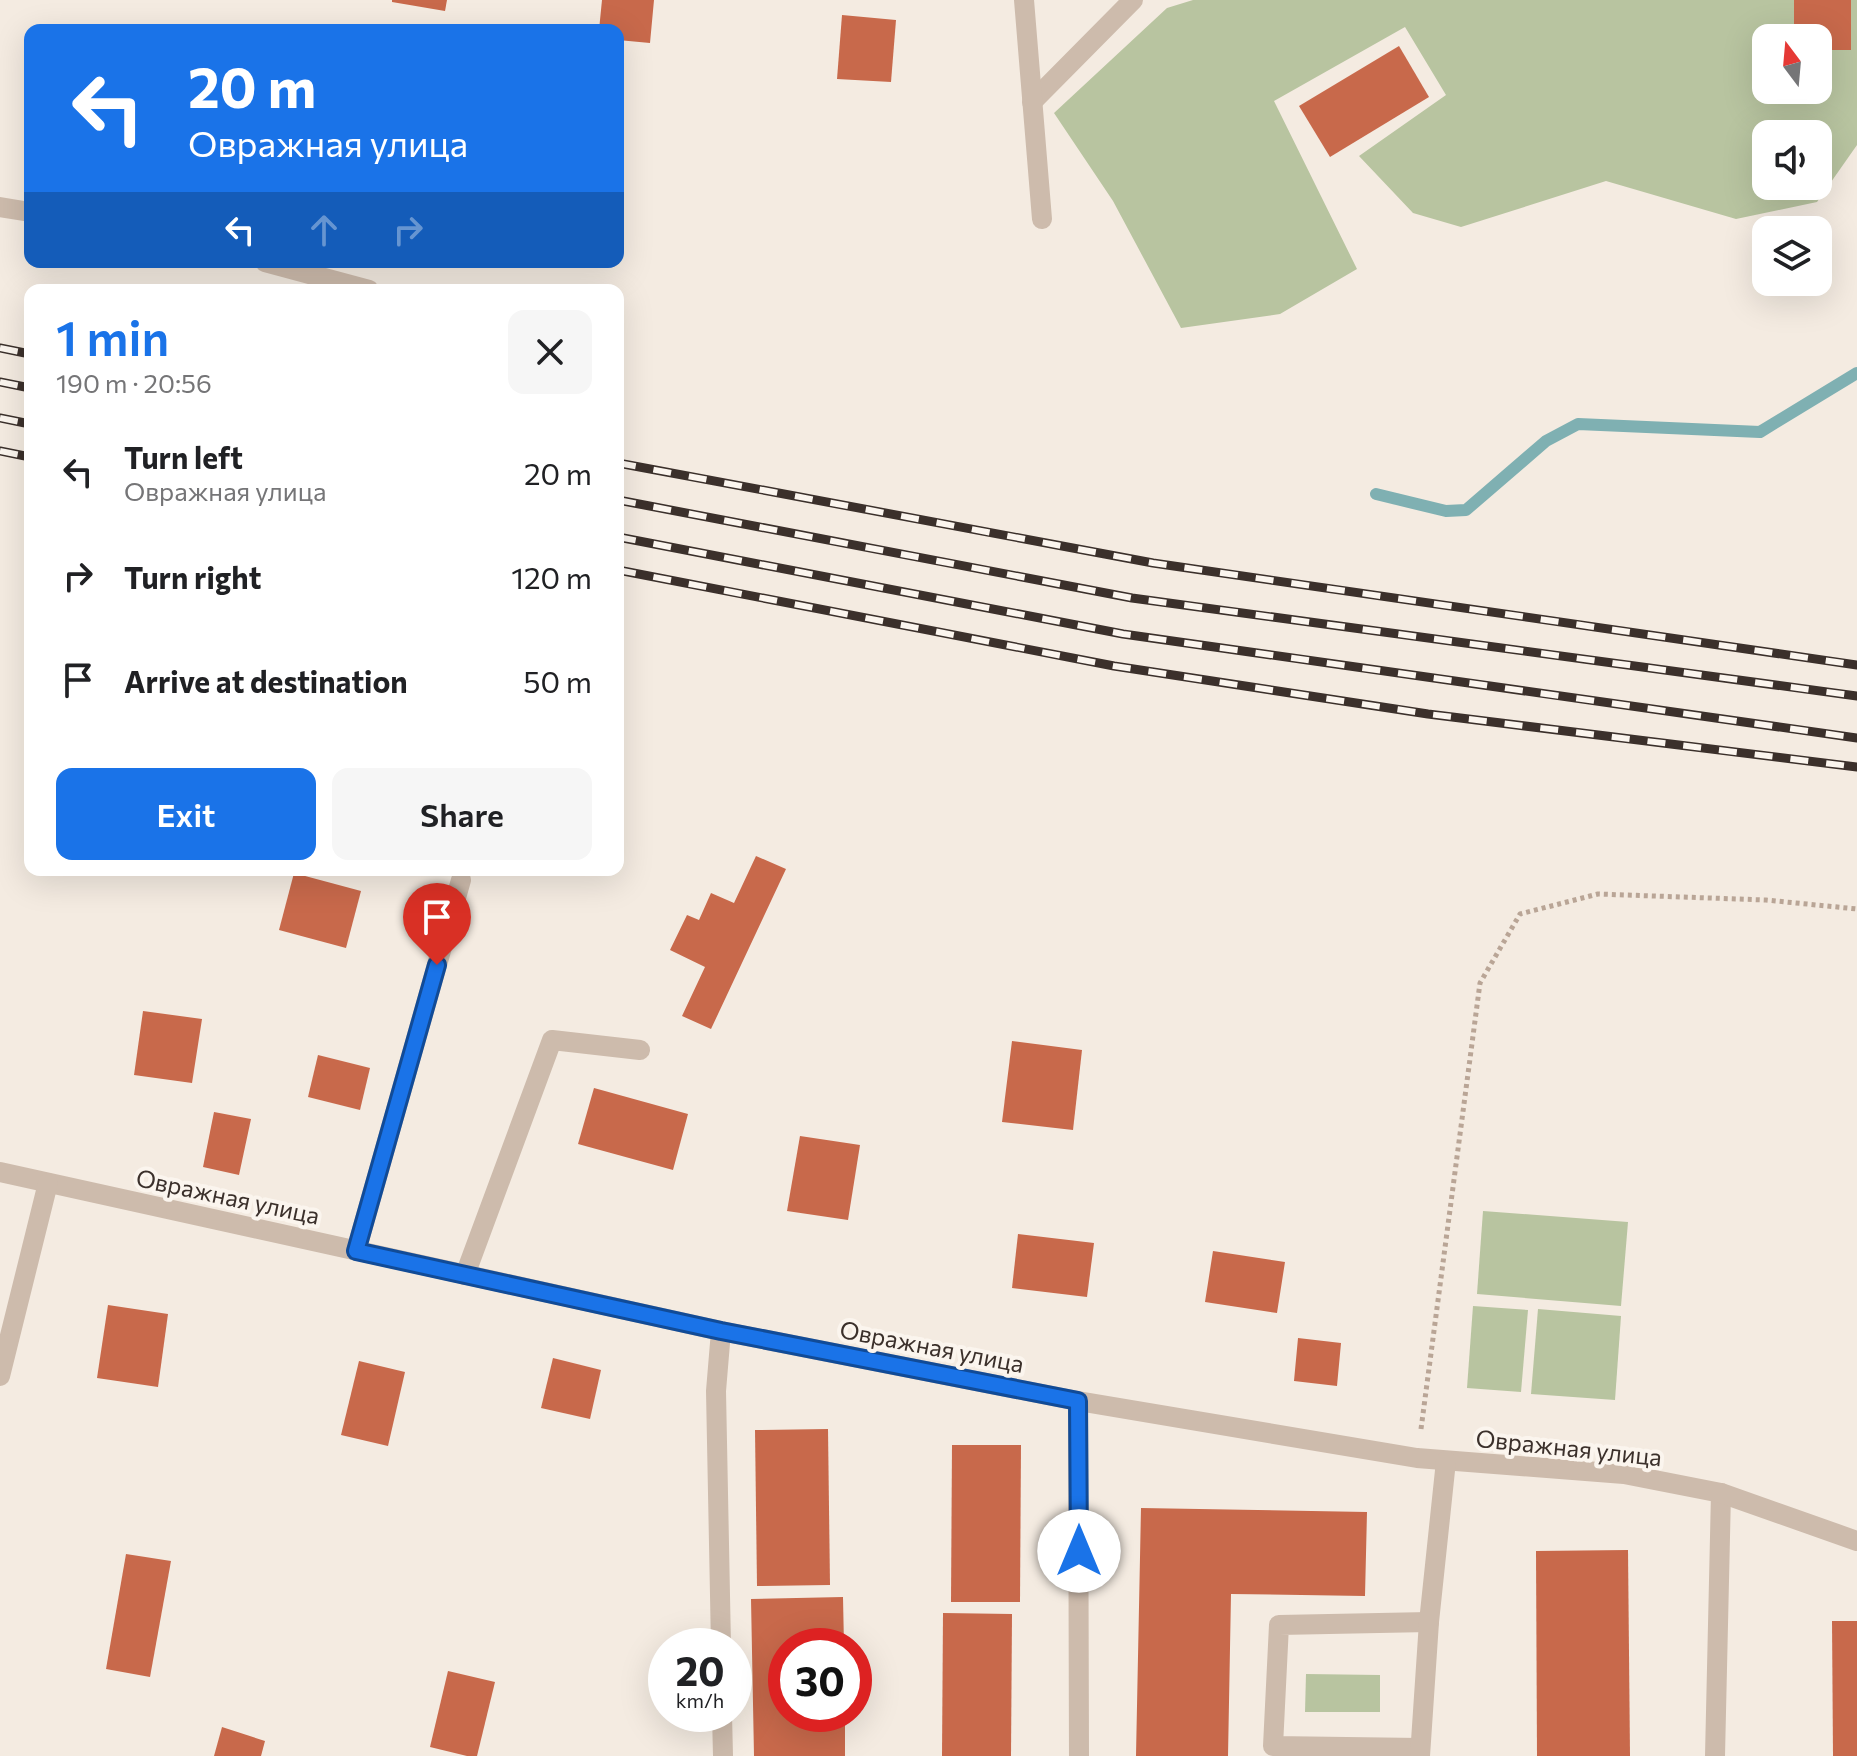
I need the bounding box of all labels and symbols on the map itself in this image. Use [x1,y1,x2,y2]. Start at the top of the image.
north arrow [1752,24,1832,104]
pin [403,883,471,965]
street label: Овражная улица [134,1162,322,1230]
street label: Овражная улица [838,1314,1026,1378]
street label: Овражная улица [1475,1423,1663,1471]
position arrow [1037,1509,1121,1593]
speed limit sign: 30 [768,1628,872,1732]

